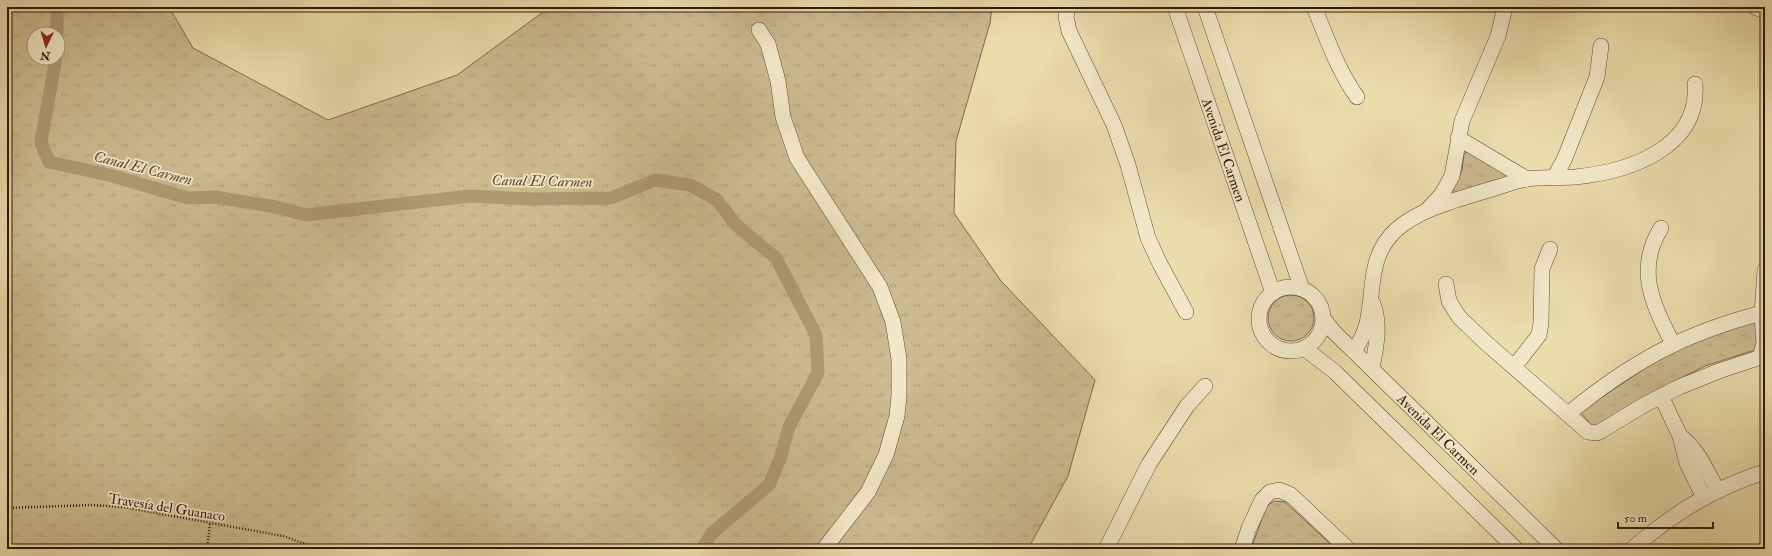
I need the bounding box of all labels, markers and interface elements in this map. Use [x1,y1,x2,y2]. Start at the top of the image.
north arrow [26,26,66,66]
text: N [39,48,52,62]
street label: Avenida El Carmen [1198,95,1249,204]
water label: Canal El Carmen [92,147,194,190]
water label: Canal El Carmen [491,171,593,192]
street label: Avenida El Carmen [1393,390,1483,479]
street label: Travesía del Guanaco [107,490,227,525]
scale bar [1618,504,1713,530]
text: 50 m [1624,511,1648,526]

